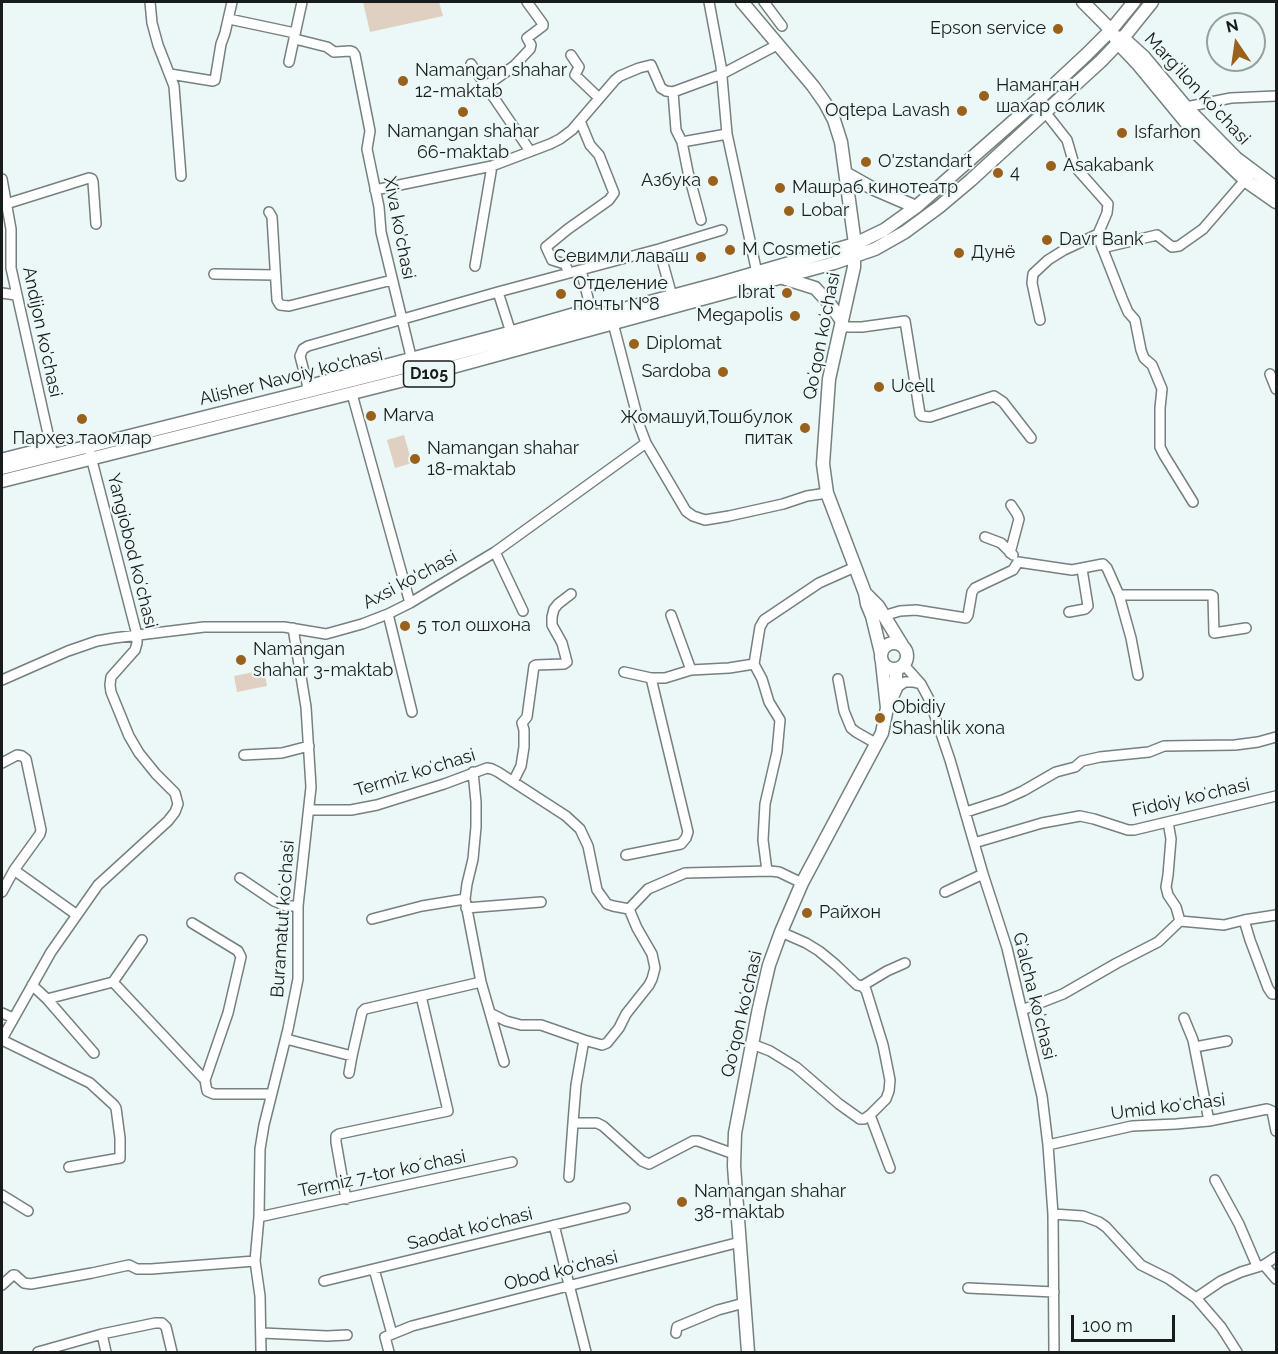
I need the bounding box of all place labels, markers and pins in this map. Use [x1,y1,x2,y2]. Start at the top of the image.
place label: Epson service [930,18,1046,40]
marker: Epson service [1051,22,1065,36]
place label: Namangan shahar 12-maktab [415,60,567,103]
marker: Namangan shahar 12-maktab [396,74,410,88]
place label: Наманган шахар солик [996,75,1105,118]
marker: Наманган шахар солик [977,89,991,103]
place label: Oqtepa Lavash [825,100,950,122]
marker: Oqtepa Lavash [955,104,969,118]
marker: Namangan shahar 66-maktab [456,105,470,119]
place label: Namangan shahar 66-maktab [387,121,539,164]
place label: Isfarhon [1134,122,1201,144]
marker: Isfarhon [1115,126,1129,140]
place label: O'zstandart [878,151,972,173]
marker: O'zstandart [859,155,873,169]
place label: Asakabank [1063,155,1154,177]
marker: Asakabank [1044,159,1058,173]
place label: 4 [1010,162,1020,184]
marker: 4 [991,166,1005,180]
place label: Азбука [641,170,701,192]
marker: Азбука [706,174,720,188]
place label: Машраб кинотеатр [792,177,958,199]
marker: Машраб кинотеатр [773,181,787,195]
place label: Lobar [801,200,849,222]
marker: Lobar [782,204,796,218]
place label: Davr Bank [1059,229,1144,251]
marker: Davr Bank [1040,233,1054,247]
place label: M Cosmetic [742,239,841,261]
place label: Дунё [971,242,1015,264]
marker: M Cosmetic [723,243,737,257]
place label: Севимли лаваш [554,246,689,268]
marker: Дунё [952,246,966,260]
marker: Севимли лаваш [694,250,708,264]
place label: Отделение почты №8 [573,273,668,316]
place label: Ibrat [737,282,775,304]
marker: Ibrat [780,286,794,300]
marker: Отделение почты №8 [554,287,568,301]
place label: Megapolis [697,305,783,327]
marker: Megapolis [788,309,802,323]
place label: Diplomat [646,333,722,355]
marker: Diplomat [627,337,641,351]
place label: Sardoba [641,361,711,383]
marker: Sardoba [716,365,730,379]
place label: Ucell [891,376,935,398]
marker: Ucell [872,380,886,394]
place label: Marva [383,405,434,427]
place label: Жомашуй,Тошбулок питак [620,407,793,450]
marker: Marva [364,409,378,423]
marker: Пархез таомлар [75,412,89,426]
marker: Жомашуй,Тошбулок питак [798,421,812,435]
place label: Пархез таомлар [12,428,152,450]
place label: Namangan shahar 18-maktab [427,438,579,480]
marker: Namangan shahar 18-maktab [408,452,422,466]
place label: 5 тол ошхона [417,615,531,637]
marker: 5 тол ошхона [398,619,412,633]
place label: Namangan shahar 3-maktab [253,639,393,682]
marker: Namangan shahar 3-maktab [234,653,248,667]
place label: Obidiy Shashlik xona [892,697,1005,740]
marker: Obidiy Shashlik xona [873,711,887,725]
place label: Райхон [819,902,881,924]
marker: Райхон [800,906,814,920]
place label: Namangan shahar 38-maktab [694,1181,846,1224]
marker: Namangan shahar 38-maktab [675,1195,689,1209]

